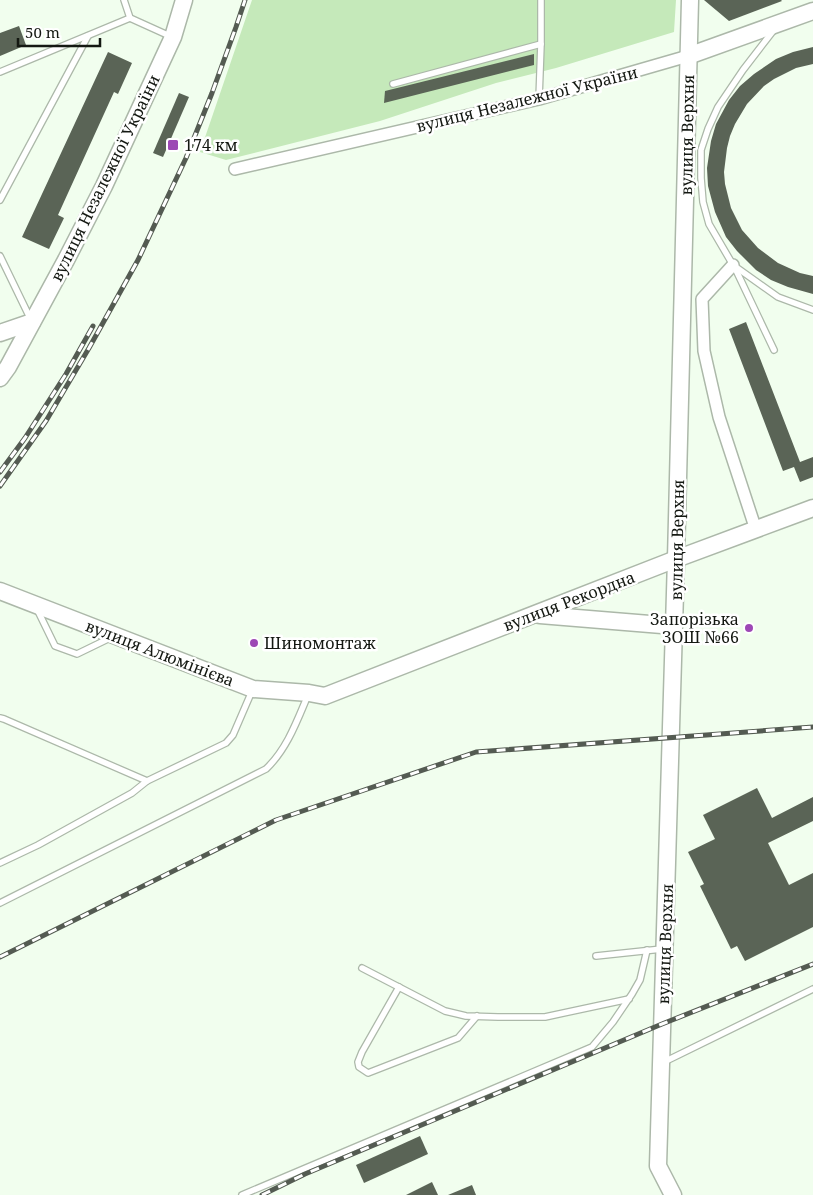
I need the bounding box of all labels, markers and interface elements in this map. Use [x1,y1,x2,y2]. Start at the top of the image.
scale bar [18,15,100,47]
text: 50 m [25,22,60,42]
street label: вулиця Незалежної України [414,61,640,137]
street label: вулиця Незалежної України [45,71,165,285]
street label: вулиця Верхня [675,74,699,196]
place label: 174 км [184,134,238,156]
marker: 174 км [166,138,180,152]
street label: вулиця Верхня [665,479,689,601]
street label: вулиця Рекордна [500,566,638,636]
place label: Запорізька ЗОШ №66 [650,608,739,648]
street label: вулиця Алюмінієва [83,615,237,691]
marker: Запорізька ЗОШ №66 [743,622,755,634]
place label: Шиномонтаж [264,632,376,654]
marker: Шиномонтаж [248,637,260,649]
street label: вулиця Верхня [652,883,678,1005]

